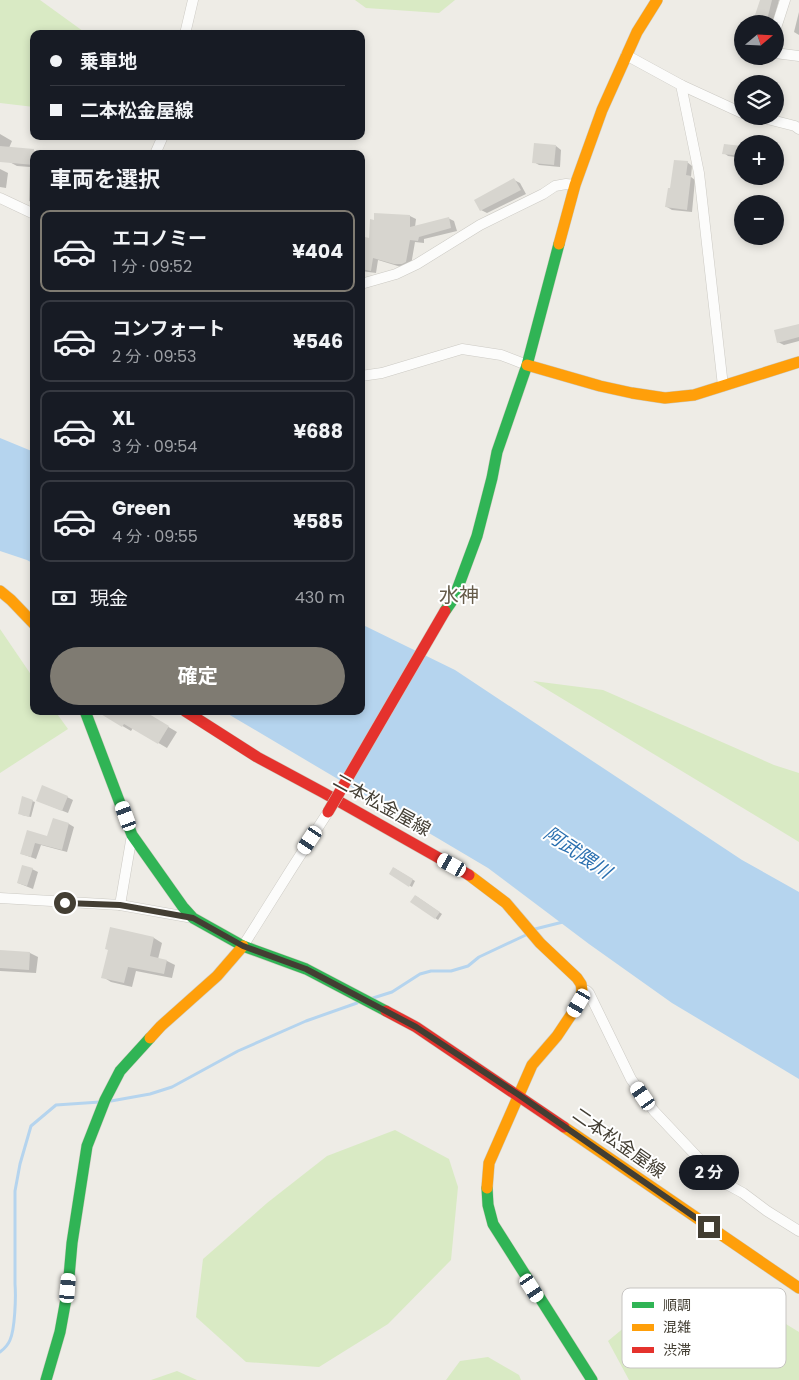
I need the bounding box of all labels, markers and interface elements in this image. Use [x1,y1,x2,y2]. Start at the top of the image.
north arrow [734,15,784,65]
map controls [734,15,784,245]
text: 乗車地 [80,48,137,75]
button: layers [734,75,784,125]
text: 二本松金屋線 [80,97,194,124]
button: + [734,135,784,185]
text: 車両を選択 [50,164,160,195]
button: − [734,195,784,245]
text: エコノミー [112,225,207,252]
icon: car [52,229,97,274]
text: ¥404 [292,238,343,265]
text: 1 分 · 09:52 [112,255,192,278]
text: コンフォート [112,315,225,342]
icon: car [52,319,97,364]
text: ¥546 [293,328,343,355]
text: 2 分 · 09:53 [112,345,196,368]
text: XL [112,405,135,432]
icon: car [52,409,97,454]
text: ¥688 [294,418,343,445]
text: 3 分 · 09:54 [112,435,197,458]
text: Green [112,495,171,522]
icon: car [52,499,97,544]
text: ¥585 [293,508,343,535]
text: 4 分 · 09:55 [112,525,198,548]
district label: 水神 [439,581,479,609]
icon: cash [50,584,78,612]
text: 現金 [90,585,128,612]
text: 430 m [295,586,345,609]
button: 確定 [50,647,345,705]
street label: 二本松金屋線 [329,767,436,842]
car [113,799,138,833]
water label: 阿武隈川 [539,820,618,886]
car [295,823,324,857]
car [435,851,468,879]
route start [54,892,76,914]
car [565,986,592,1020]
car [628,1079,657,1113]
street label: 二本松金屋線 [568,1101,671,1184]
callout: 2 分 [679,1154,739,1190]
text: 2 分 [695,1161,723,1184]
route end [698,1216,720,1238]
car [517,1271,546,1305]
car [59,1272,76,1304]
legend [622,1288,786,1368]
text: 順調 [663,1295,691,1315]
text: 混雑 [663,1317,691,1337]
text: 渋滞 [663,1340,691,1360]

